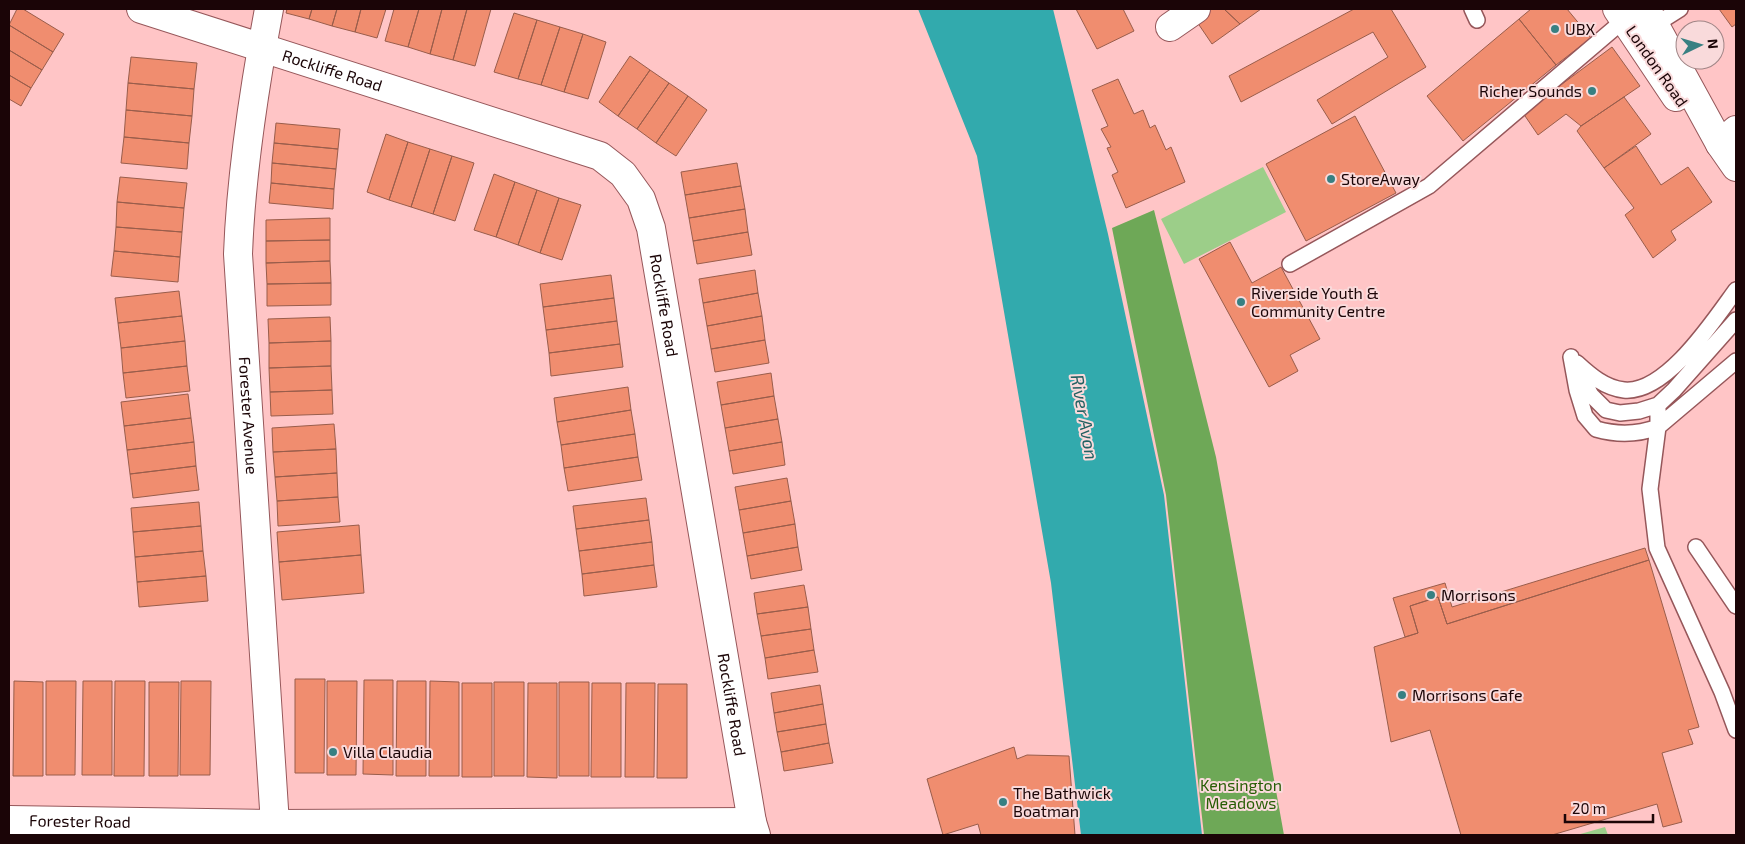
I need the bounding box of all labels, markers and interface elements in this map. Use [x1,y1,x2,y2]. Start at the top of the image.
place label: UBX [1565,19,1596,38]
north arrow [1675,20,1725,70]
street label: London Road [1623,22,1692,110]
marker: UBX [1549,23,1561,35]
text: N [1705,38,1722,50]
street label: Rockliffe Road [280,45,385,95]
place label: Richer Sounds [1479,81,1582,100]
marker: Richer Sounds [1586,85,1598,97]
place label: StoreAway [1341,169,1421,188]
marker: StoreAway [1325,173,1337,185]
street label: Rockliffe Road [647,252,683,358]
place label: Riverside Youth & Community Centre [1251,283,1385,320]
marker: Riverside Youth & Community Centre [1235,296,1247,308]
street label: Forester Avenue [236,356,262,475]
water label: River Avon [1067,373,1103,461]
place label: Morrisons [1441,585,1516,604]
marker: Morrisons [1425,589,1437,601]
street label: Rockliffe Road [714,652,751,757]
place label: Morrisons Cafe [1412,685,1523,704]
marker: Morrisons Cafe [1396,689,1408,701]
place label: Villa Claudia [343,742,432,761]
marker: Villa Claudia [327,746,339,758]
park label: Kensington Meadows [1200,775,1282,812]
place label: The Bathwick Boatman [1013,783,1111,820]
scale bar [1565,792,1652,824]
marker: The Bathwick Boatman [997,796,1009,808]
text: 20 m [1572,799,1606,817]
street label: Forester Road [29,810,131,831]

